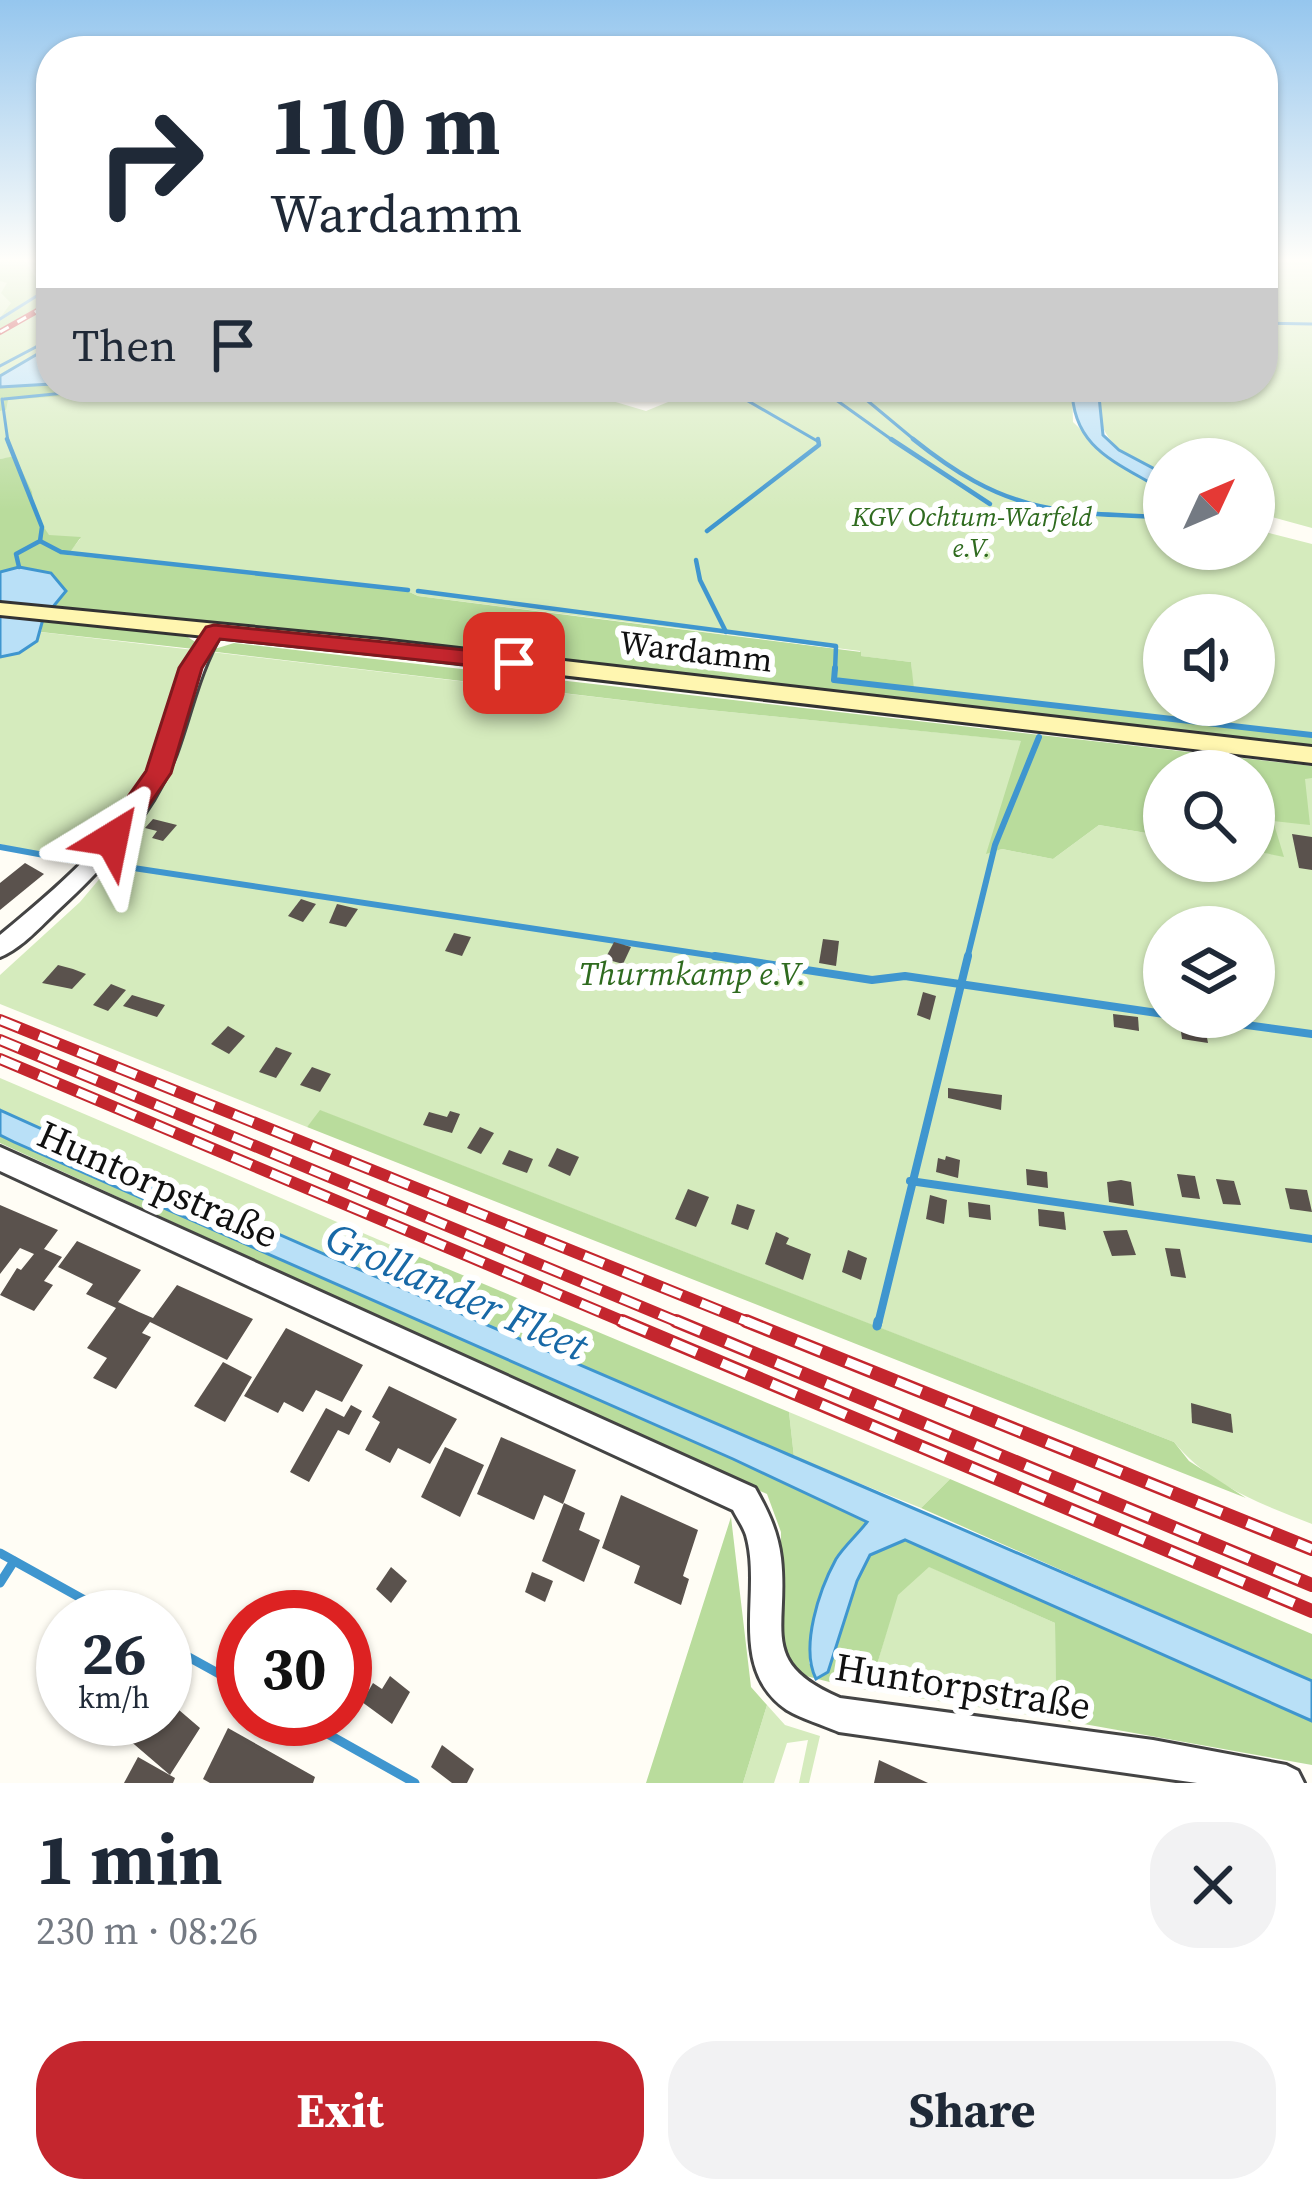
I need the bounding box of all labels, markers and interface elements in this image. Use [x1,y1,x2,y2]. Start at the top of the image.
text: 110 m [270,67,501,182]
icon: right [72,84,228,240]
text: Wardamm [270,176,522,250]
icon: arrive [200,312,266,378]
text: Then [72,314,176,376]
north arrow [1143,438,1275,570]
map controls [1143,438,1275,1038]
park label: KGV Ochtum-Warfeld e.V. [851,498,1093,566]
button: sound [1143,594,1275,726]
pin [463,612,565,714]
street label: Wardamm [617,619,775,683]
icon: arrive [481,630,547,696]
button: search [1143,750,1275,882]
position arrow [49,776,175,902]
button: layers [1143,906,1275,1038]
park label: Thurmkamp e.V. [579,951,807,996]
street label: Huntorpstraße [29,1107,287,1261]
water label: Grollander Fleet [317,1207,599,1375]
speed limit sign: 30 [216,1590,372,1746]
text: 26 [81,1612,147,1694]
street label: Huntorpstraße [831,1640,1095,1732]
text: km/h [78,1677,150,1718]
text: 1 min [36,1809,223,1908]
button: close [1150,1822,1276,1948]
text: 230 m · 08:26 [36,1904,258,1957]
button: Exit [36,2041,644,2179]
button: Share [668,2041,1276,2179]

